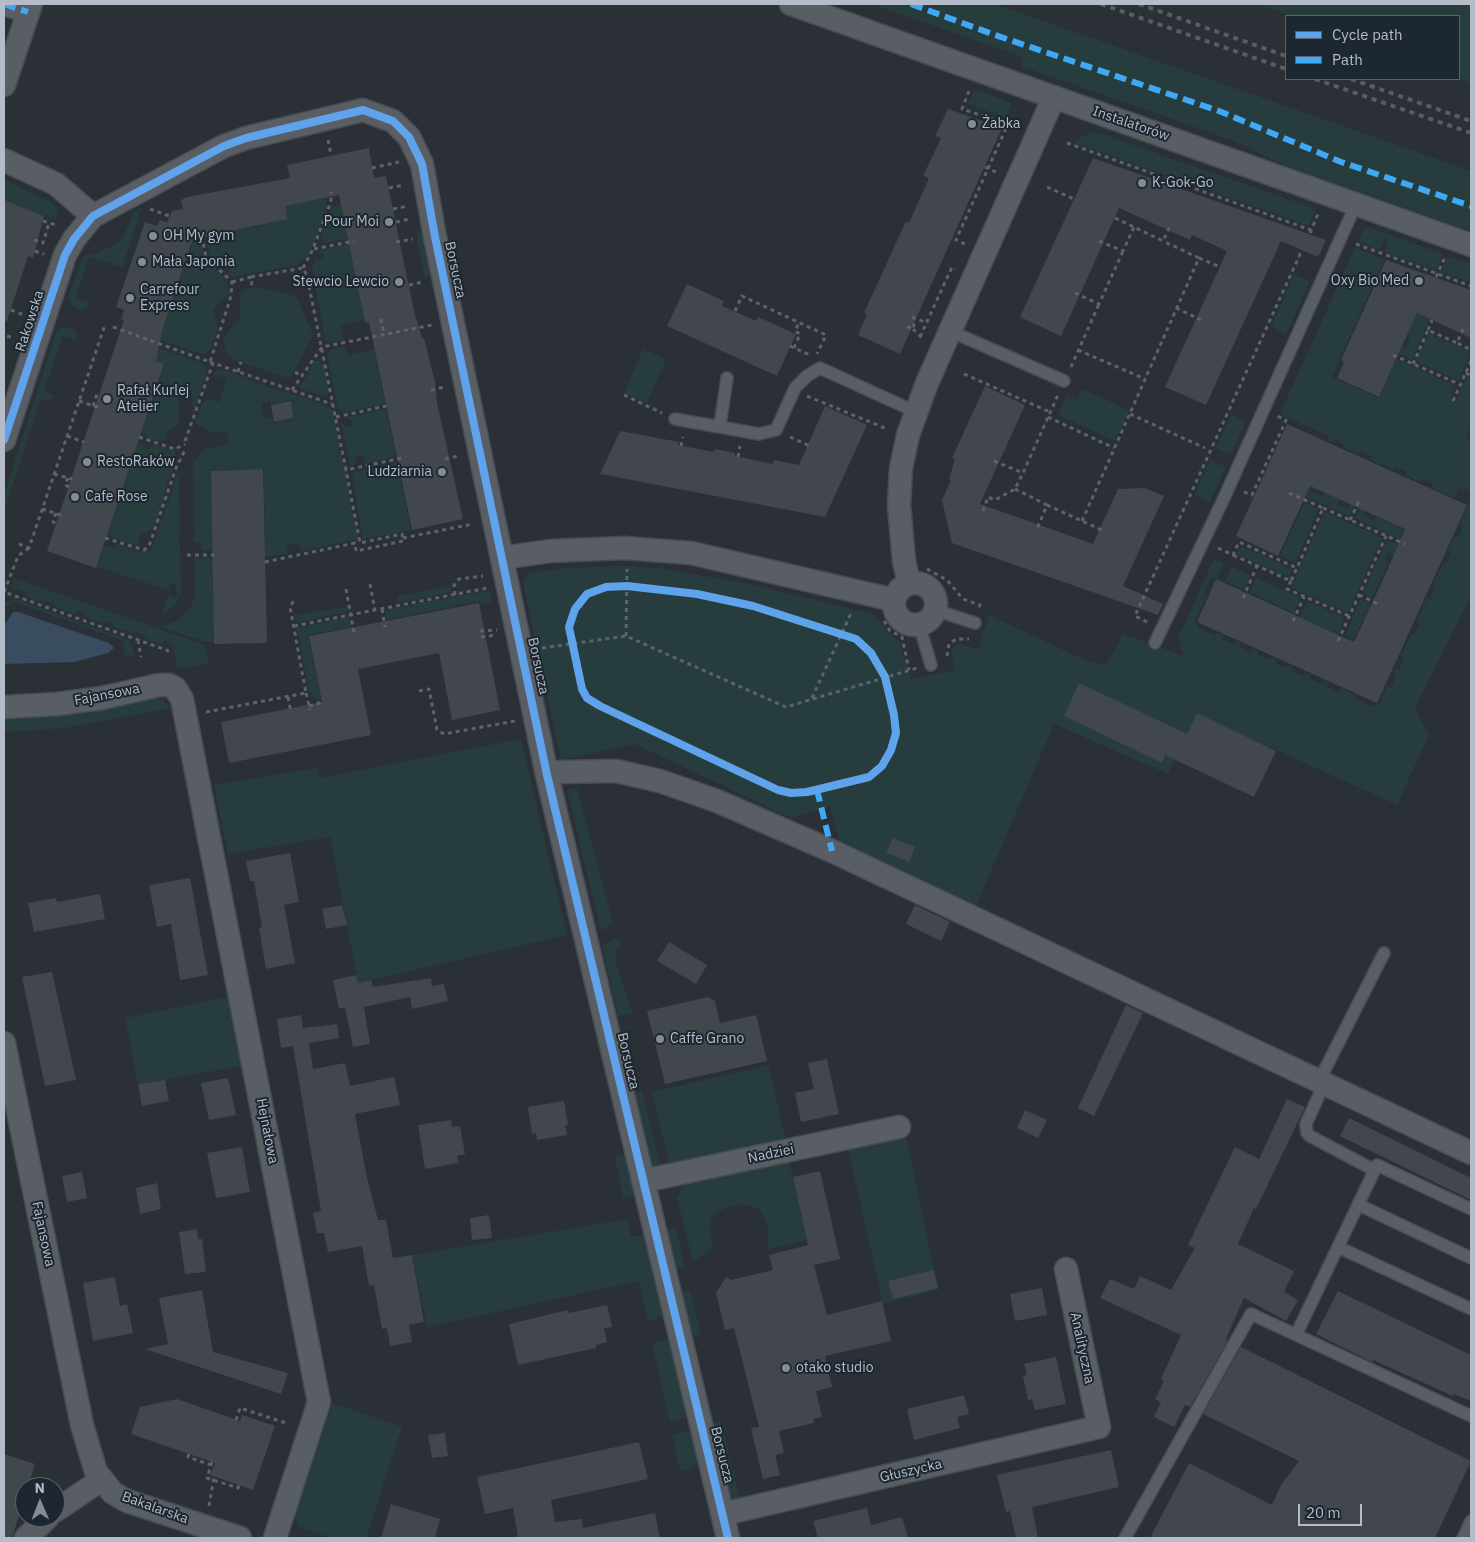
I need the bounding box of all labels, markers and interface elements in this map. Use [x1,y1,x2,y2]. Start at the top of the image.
legend [1285,15,1460,80]
text: Cycle path [1332,25,1403,44]
text: Path [1332,50,1363,69]
street label: Instalatorów [1090,103,1172,145]
place label: Żabka [982,116,1020,132]
marker: Żabka [966,118,978,130]
place label: K-Gok-Go [1152,175,1214,191]
marker: K-Gok-Go [1136,177,1148,189]
place label: Pour Moi [324,214,379,230]
marker: Pour Moi [383,216,395,228]
place label: OH My gym [163,228,234,244]
marker: OH My gym [147,230,159,242]
street label: Borsucza [441,240,469,300]
place label: Mała Japonia [152,254,235,270]
marker: Mała Japonia [136,256,148,268]
place label: Oxy Bio Med [1331,273,1409,289]
place label: Stewcio Lewcio [292,274,389,290]
marker: Oxy Bio Med [1413,275,1425,287]
marker: Stewcio Lewcio [393,276,405,288]
place label: Carrefour Express [140,282,199,314]
street label: Rakowska [12,288,48,354]
marker: Carrefour Express [124,292,136,304]
place label: Rafał Kurlej Atelier [117,383,189,416]
marker: Rafał Kurlej Atelier [101,393,113,405]
place label: RestoRaków [97,454,175,470]
marker: RestoRaków [81,456,93,468]
place label: Ludziarnia [368,464,432,480]
marker: Ludziarnia [436,466,448,478]
place label: Cafe Rose [85,489,148,505]
marker: Cafe Rose [69,491,81,503]
street label: Borsucza [524,636,552,696]
street label: Fajansowa [73,680,141,710]
street label: Borsucza [613,1031,643,1091]
place label: Caffe Grano [670,1031,744,1047]
marker: Caffe Grano [654,1033,666,1045]
street label: Hejnałowa [252,1097,282,1165]
street label: Nadziei [746,1141,796,1167]
street label: Fajansowa [28,1200,58,1268]
street label: Analityczna [1066,1311,1098,1385]
place label: otako studio [796,1360,874,1376]
marker: otako studio [780,1362,792,1374]
street label: Borsucza [707,1425,737,1485]
street label: Głuszycka [878,1456,944,1486]
north arrow [15,1477,65,1527]
text: N [35,1479,45,1497]
street label: Bakalarska [120,1488,190,1528]
scale bar [1300,1494,1364,1526]
text: 20 m [1306,1503,1341,1522]

